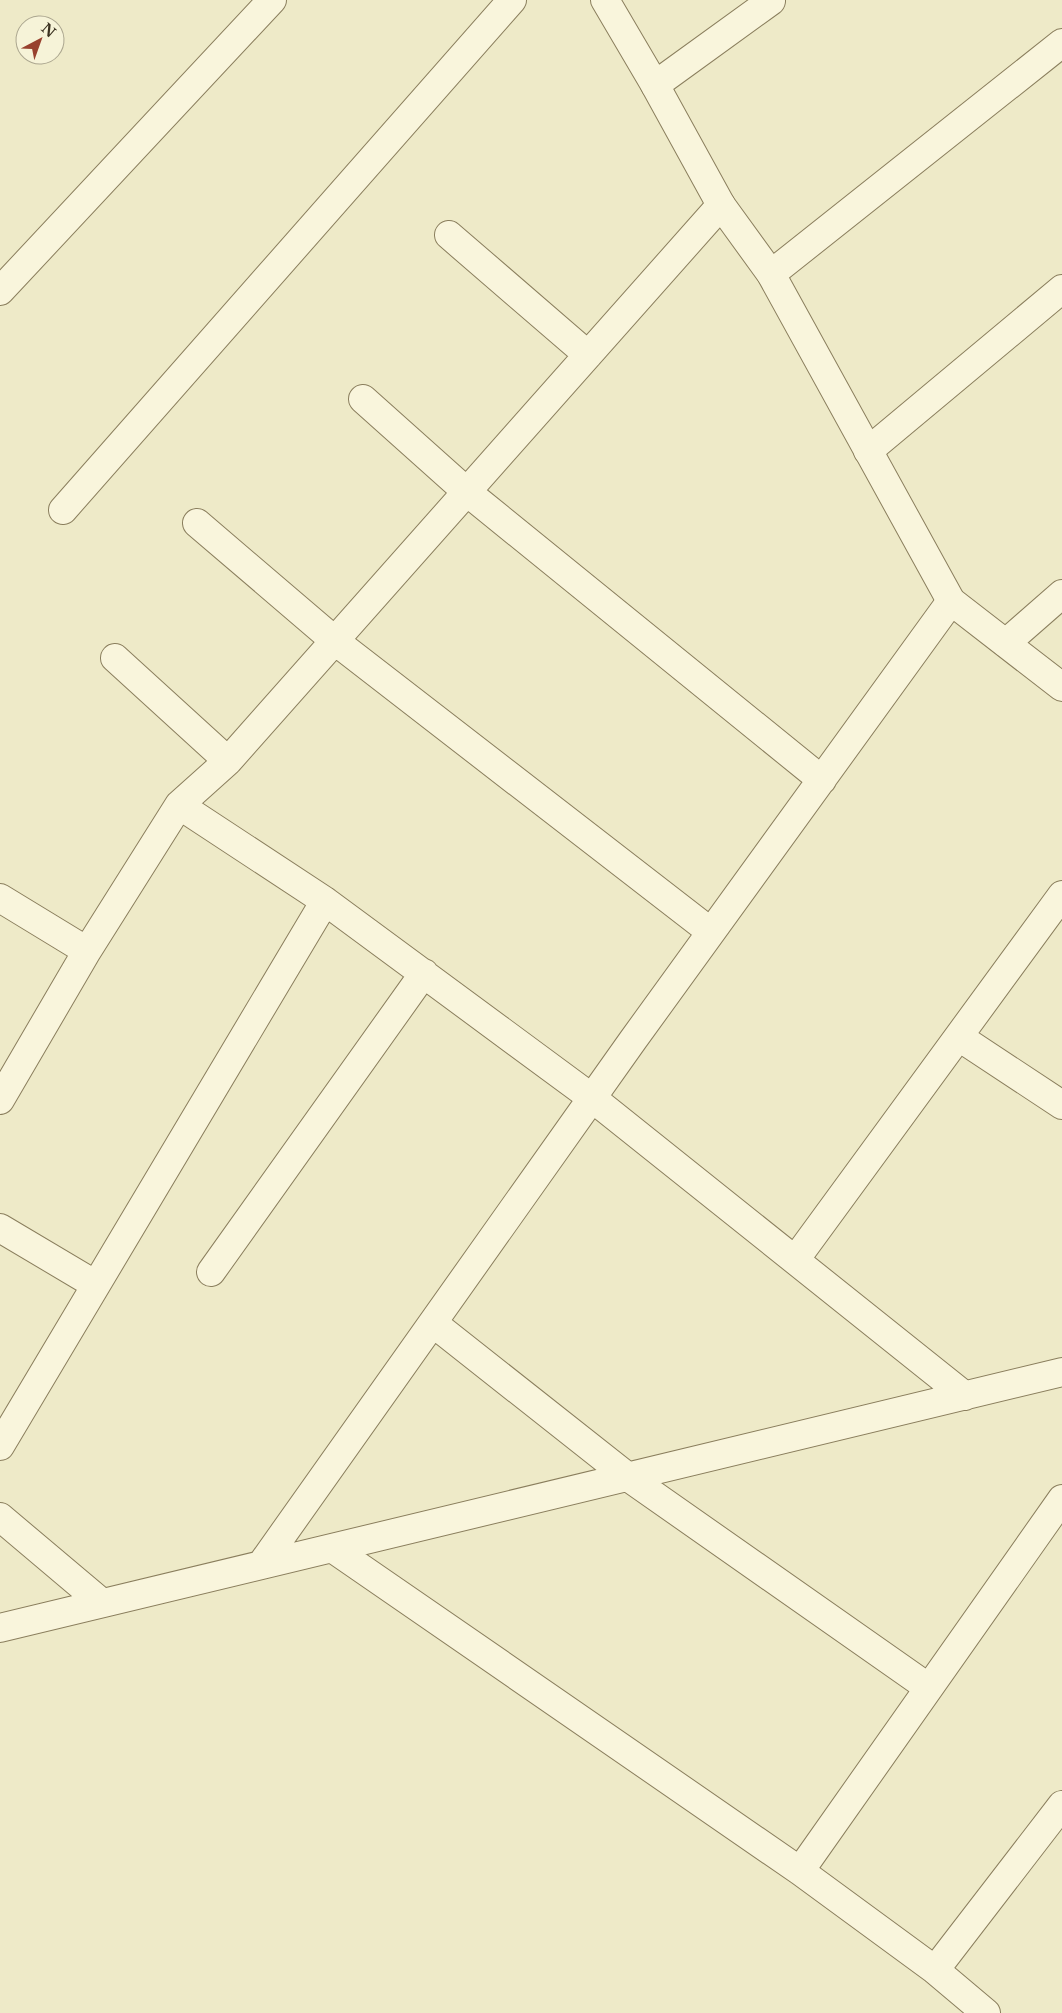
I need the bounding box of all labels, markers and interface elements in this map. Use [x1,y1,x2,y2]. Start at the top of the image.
north arrow [15,15,65,65]
text: N [38,19,59,41]

